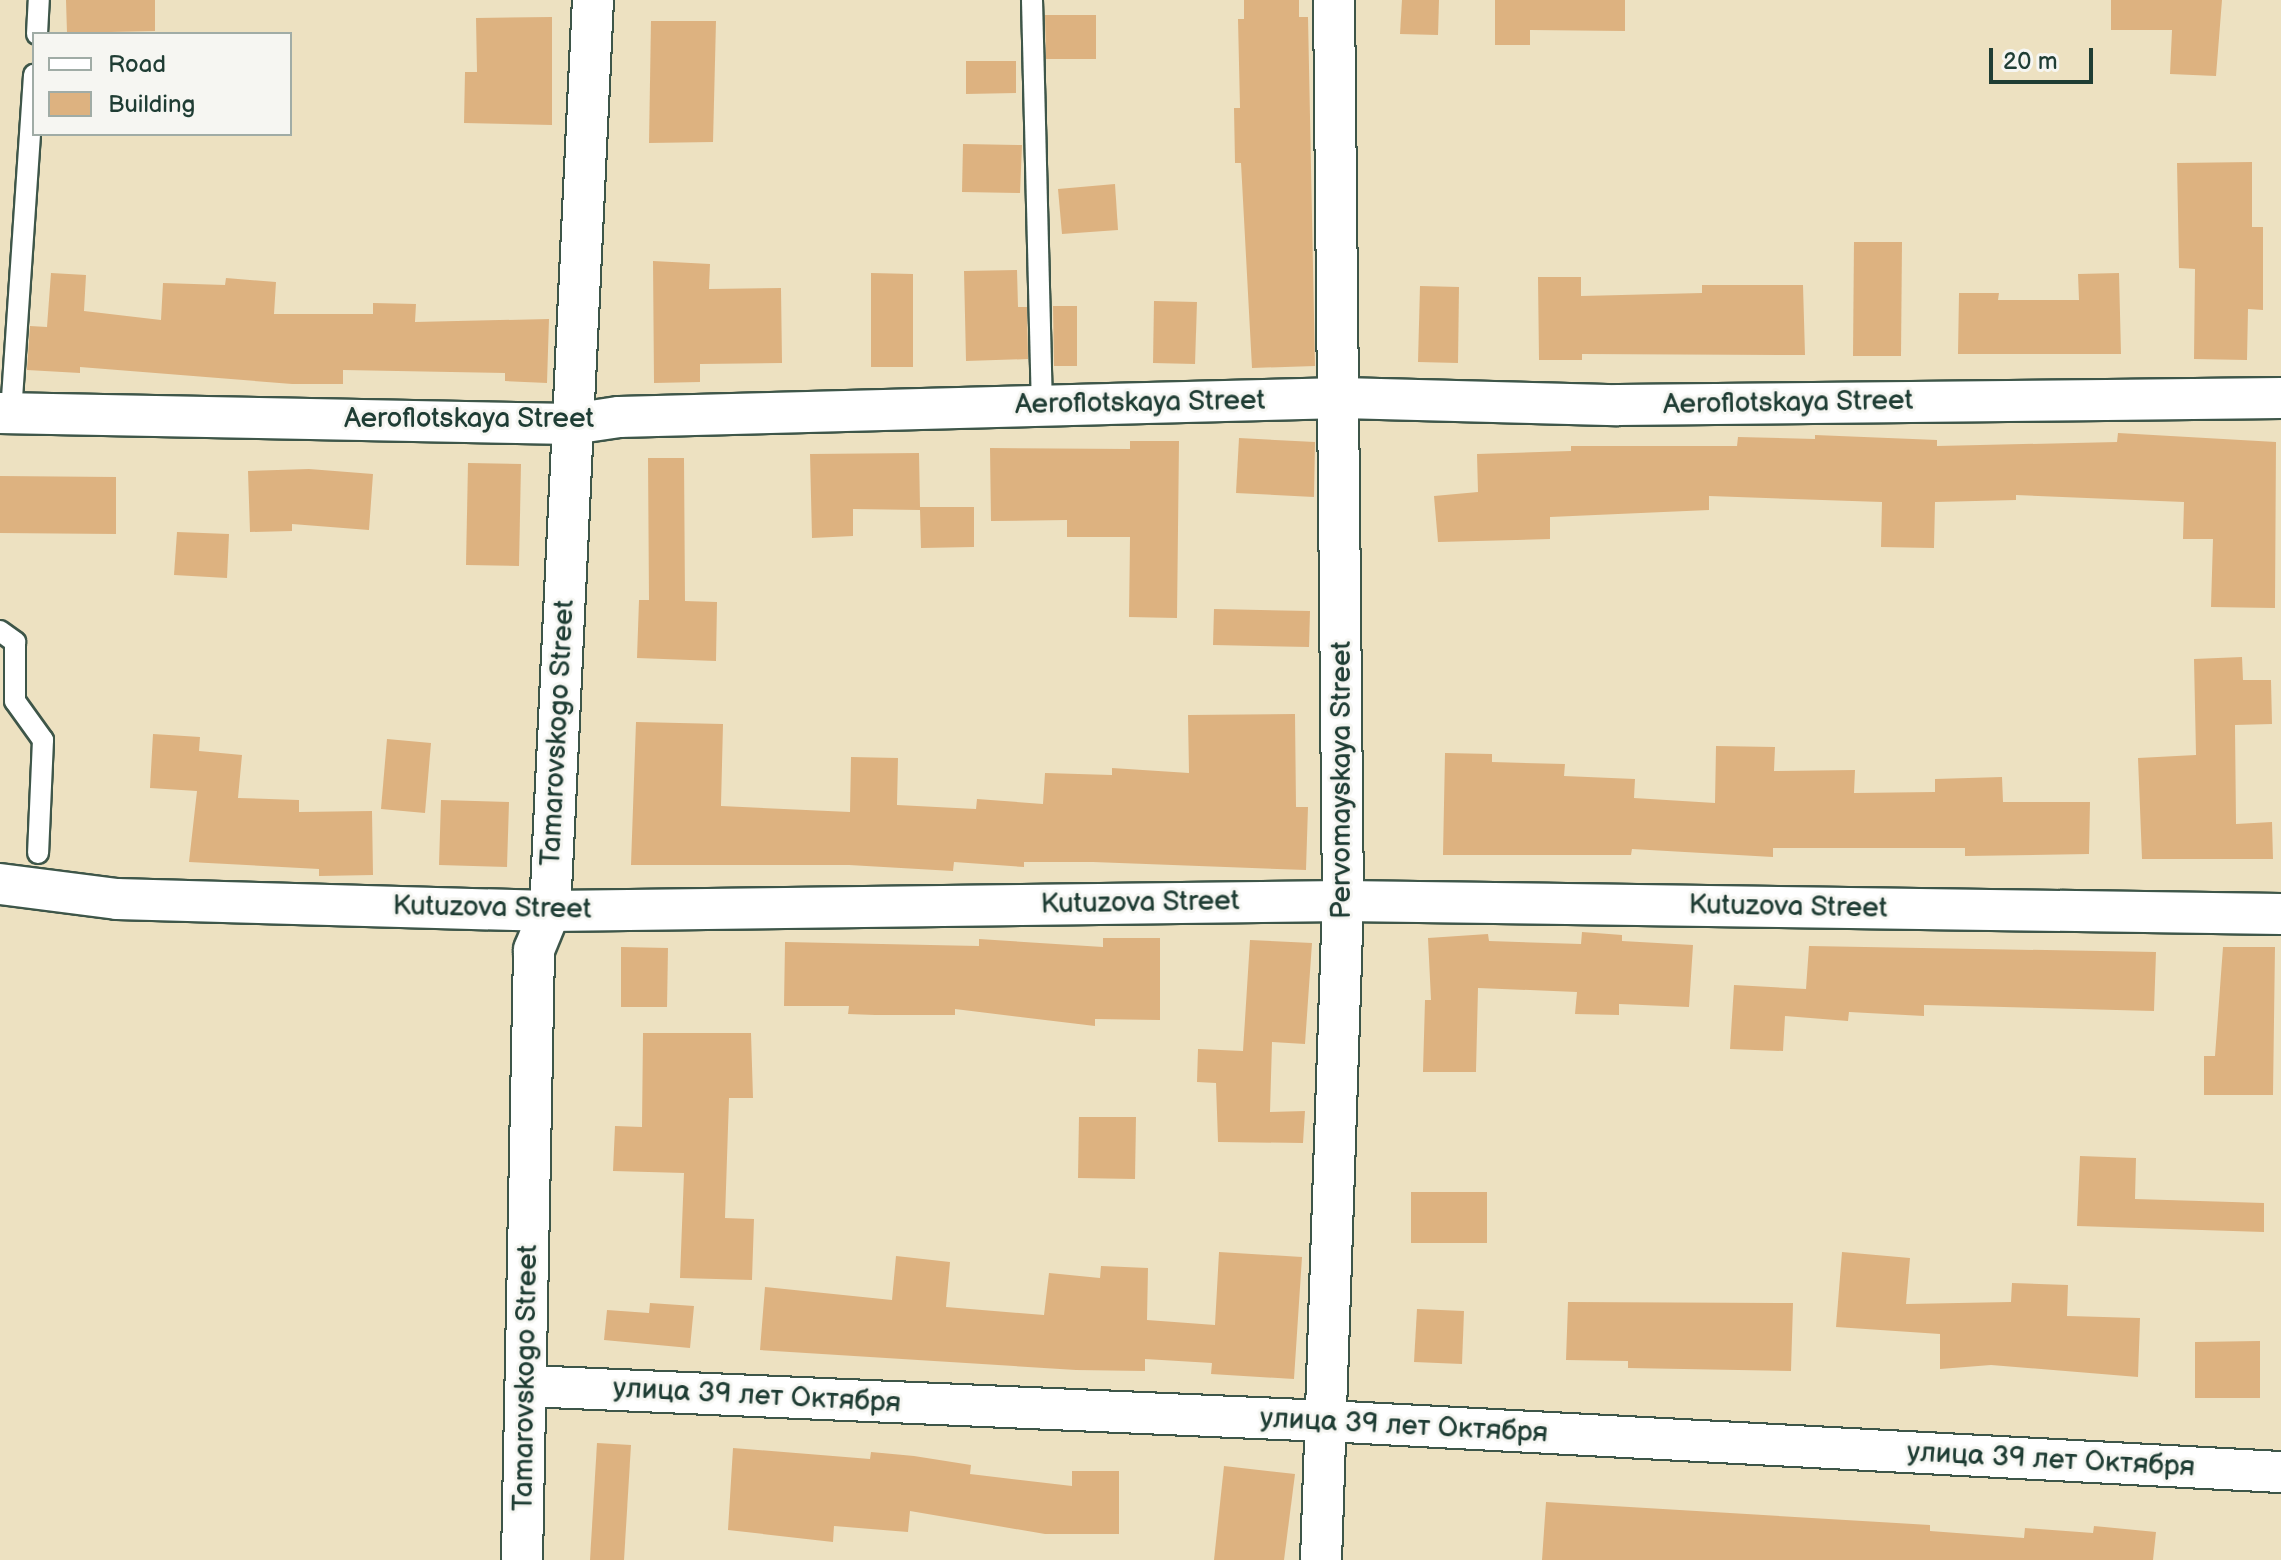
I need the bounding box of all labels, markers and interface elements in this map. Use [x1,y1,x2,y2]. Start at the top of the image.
legend [32,32,292,136]
scale bar [1993,32,2097,82]
text: 20 m [2003,47,2058,76]
text: Road [108,50,166,79]
text: Building [108,90,195,119]
street label: Aeroflotskaya Street [1014,384,1266,422]
street label: Aeroflotskaya Street [1662,384,1914,422]
street label: Aeroflotskaya Street [344,402,594,436]
street label: Tamarovskogo Street [534,599,582,867]
street label: Pervomayskaya Street [1325,641,1359,919]
street label: Kutuzova Street [1040,884,1240,922]
street label: Kutuzova Street [1688,888,1888,926]
street label: Kutuzova Street [392,889,592,927]
street label: Tamarovskogo Street [507,1244,545,1512]
street label: улица 39 лет Октября [612,1372,902,1420]
street label: улица 39 лет Октября [1259,1402,1549,1450]
street label: улица 39 лет Октября [1906,1436,2196,1484]

